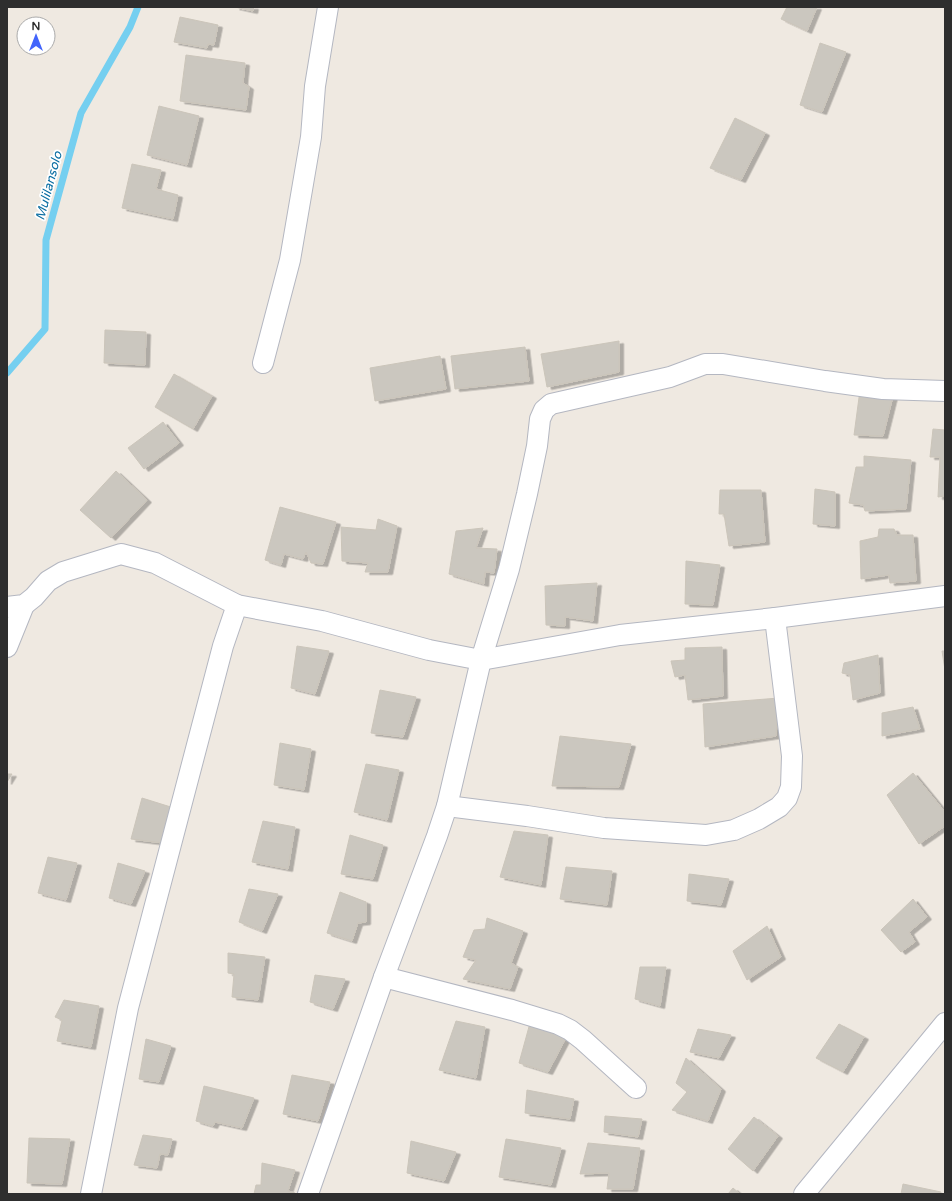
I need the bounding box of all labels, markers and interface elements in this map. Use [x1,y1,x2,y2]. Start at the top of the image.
north arrow [16,16,56,56]
text: N [32,20,40,33]
water label: Mulilansolo [32,149,66,222]

